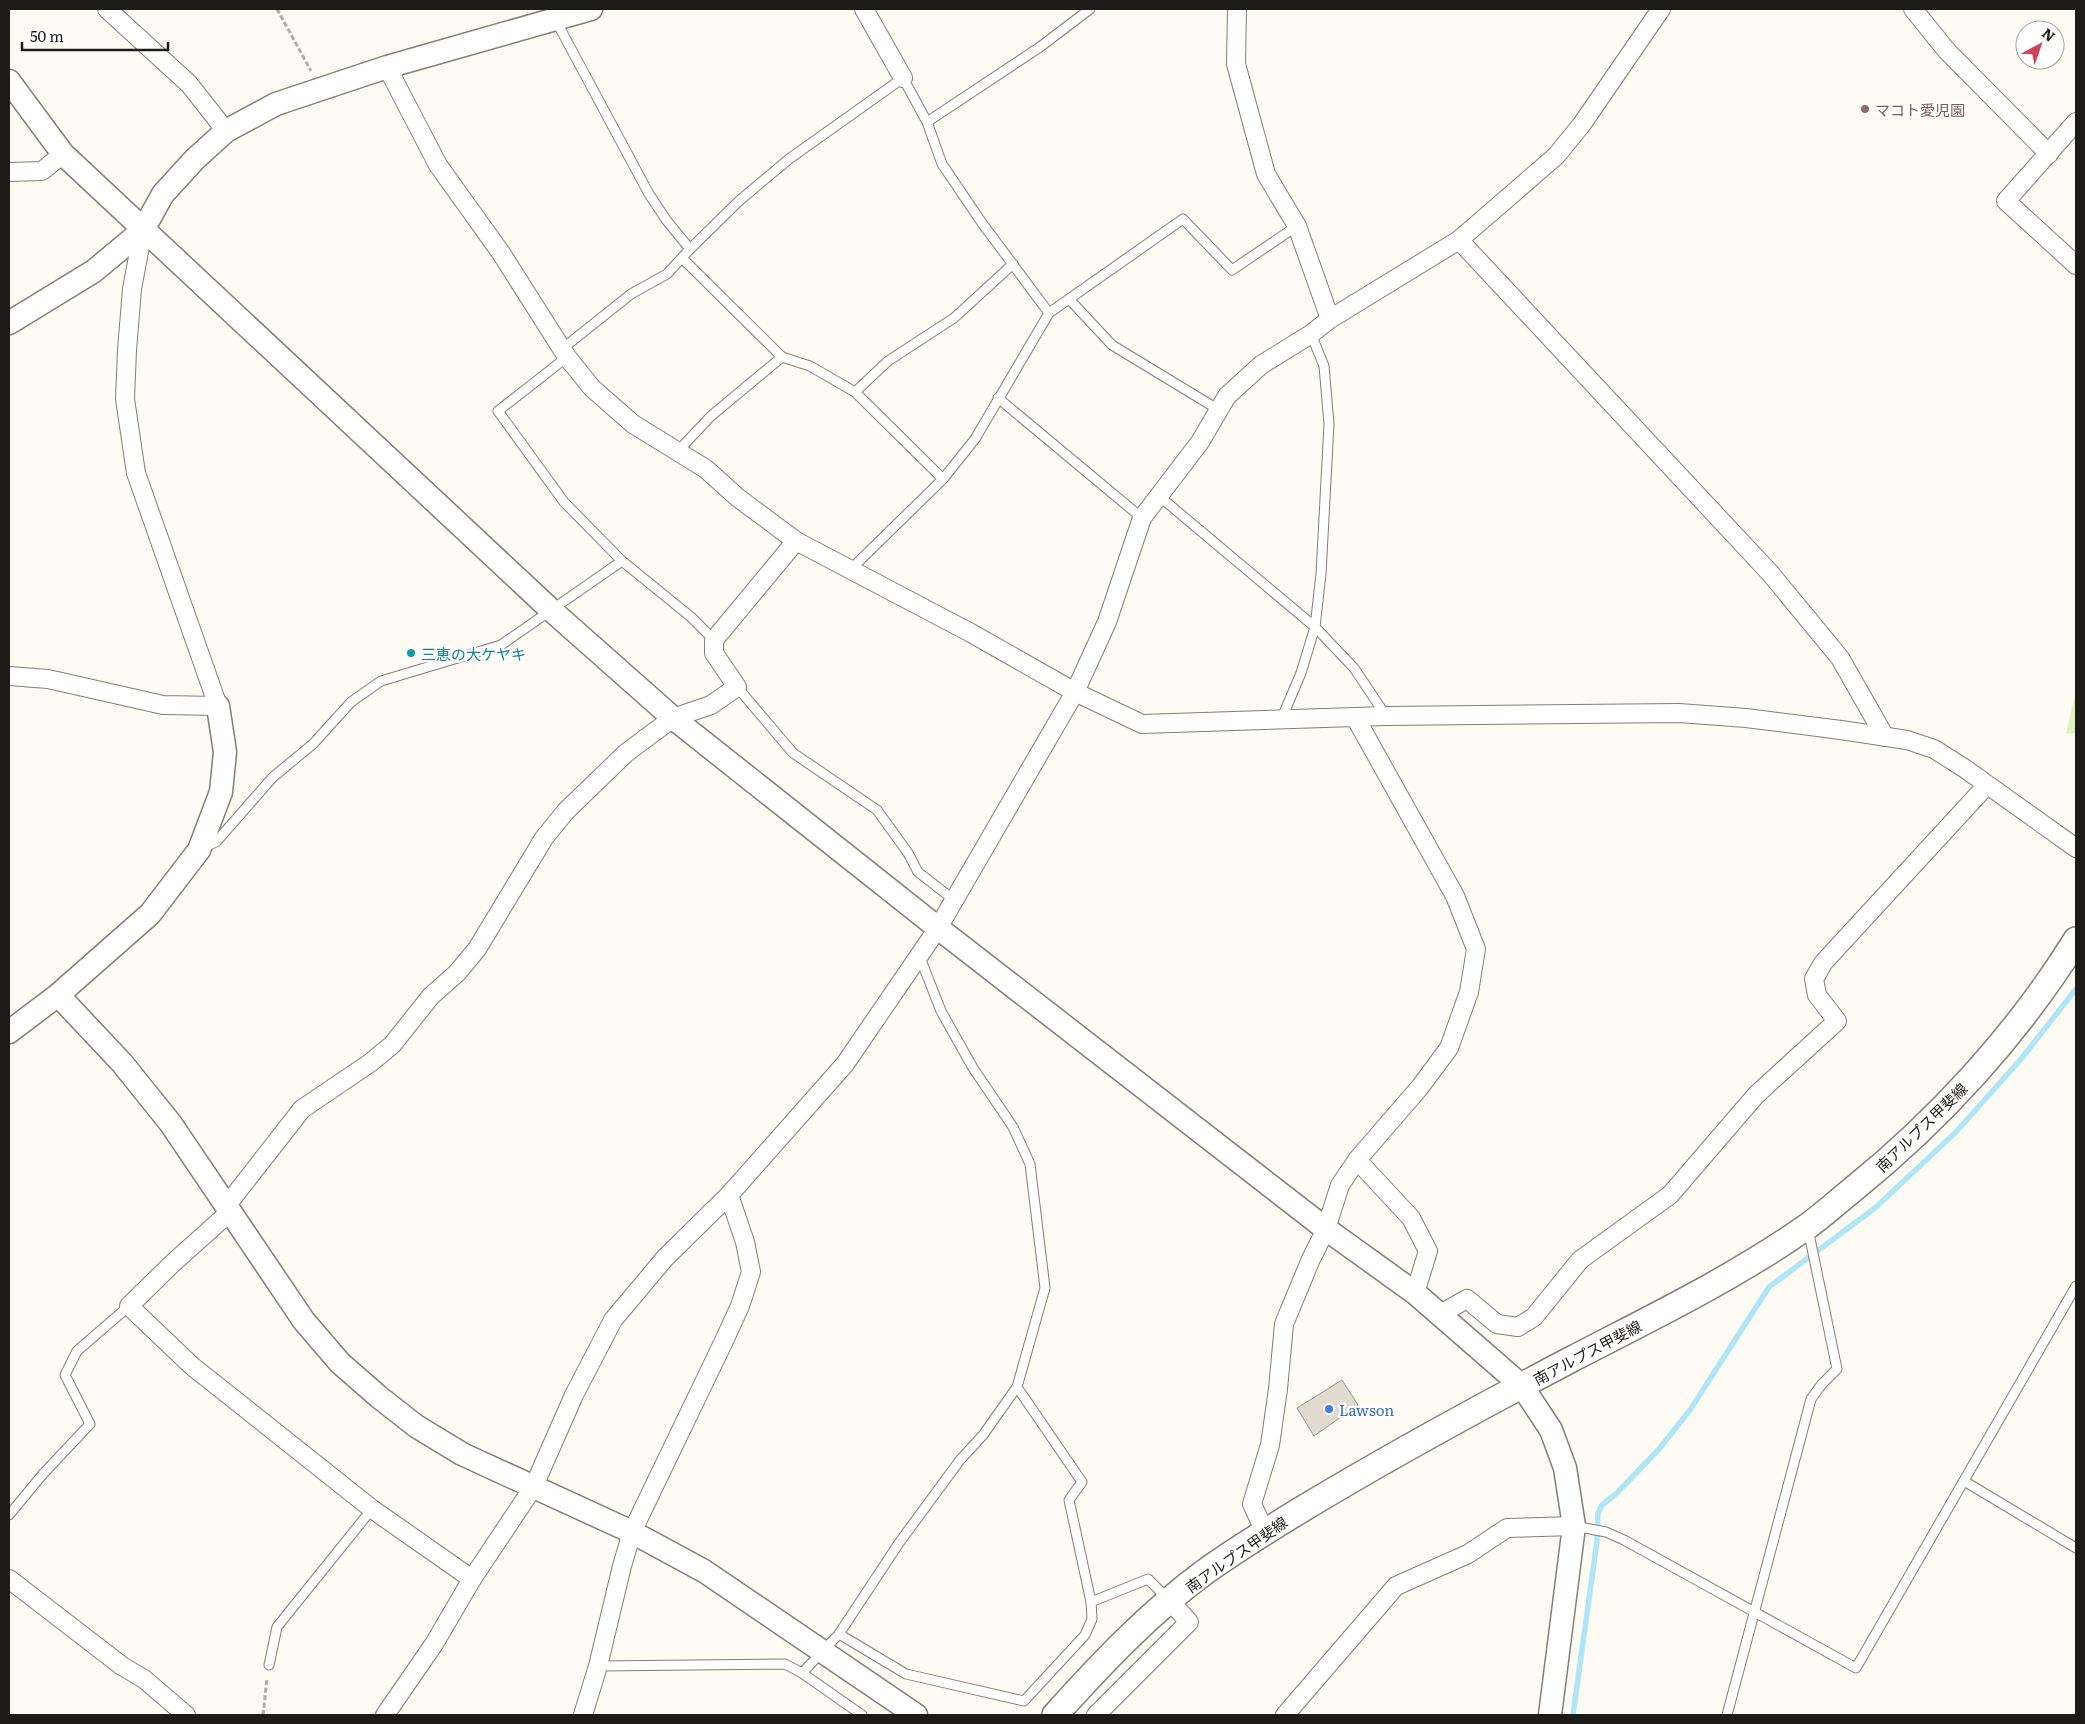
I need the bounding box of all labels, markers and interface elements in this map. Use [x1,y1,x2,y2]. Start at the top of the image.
scale bar [22,20,169,52]
north arrow [2015,20,2065,70]
text: N [2038,23,2060,46]
text: 50 m [30,24,64,47]
place label: マコト愛児園 [1875,98,1965,121]
marker: マコト愛児園 [1859,103,1871,115]
place label: 三恵の大ケヤキ [421,642,526,665]
marker: 三恵の大ケヤキ [405,647,417,659]
street label: 南アルプス甲斐線 [1870,1077,1972,1177]
street label: 南アルプス甲斐線 [1529,1314,1645,1390]
place label: Lawson [1339,1398,1394,1421]
marker: Lawson [1323,1403,1335,1415]
street label: 南アルプス甲斐線 [1180,1510,1292,1598]

